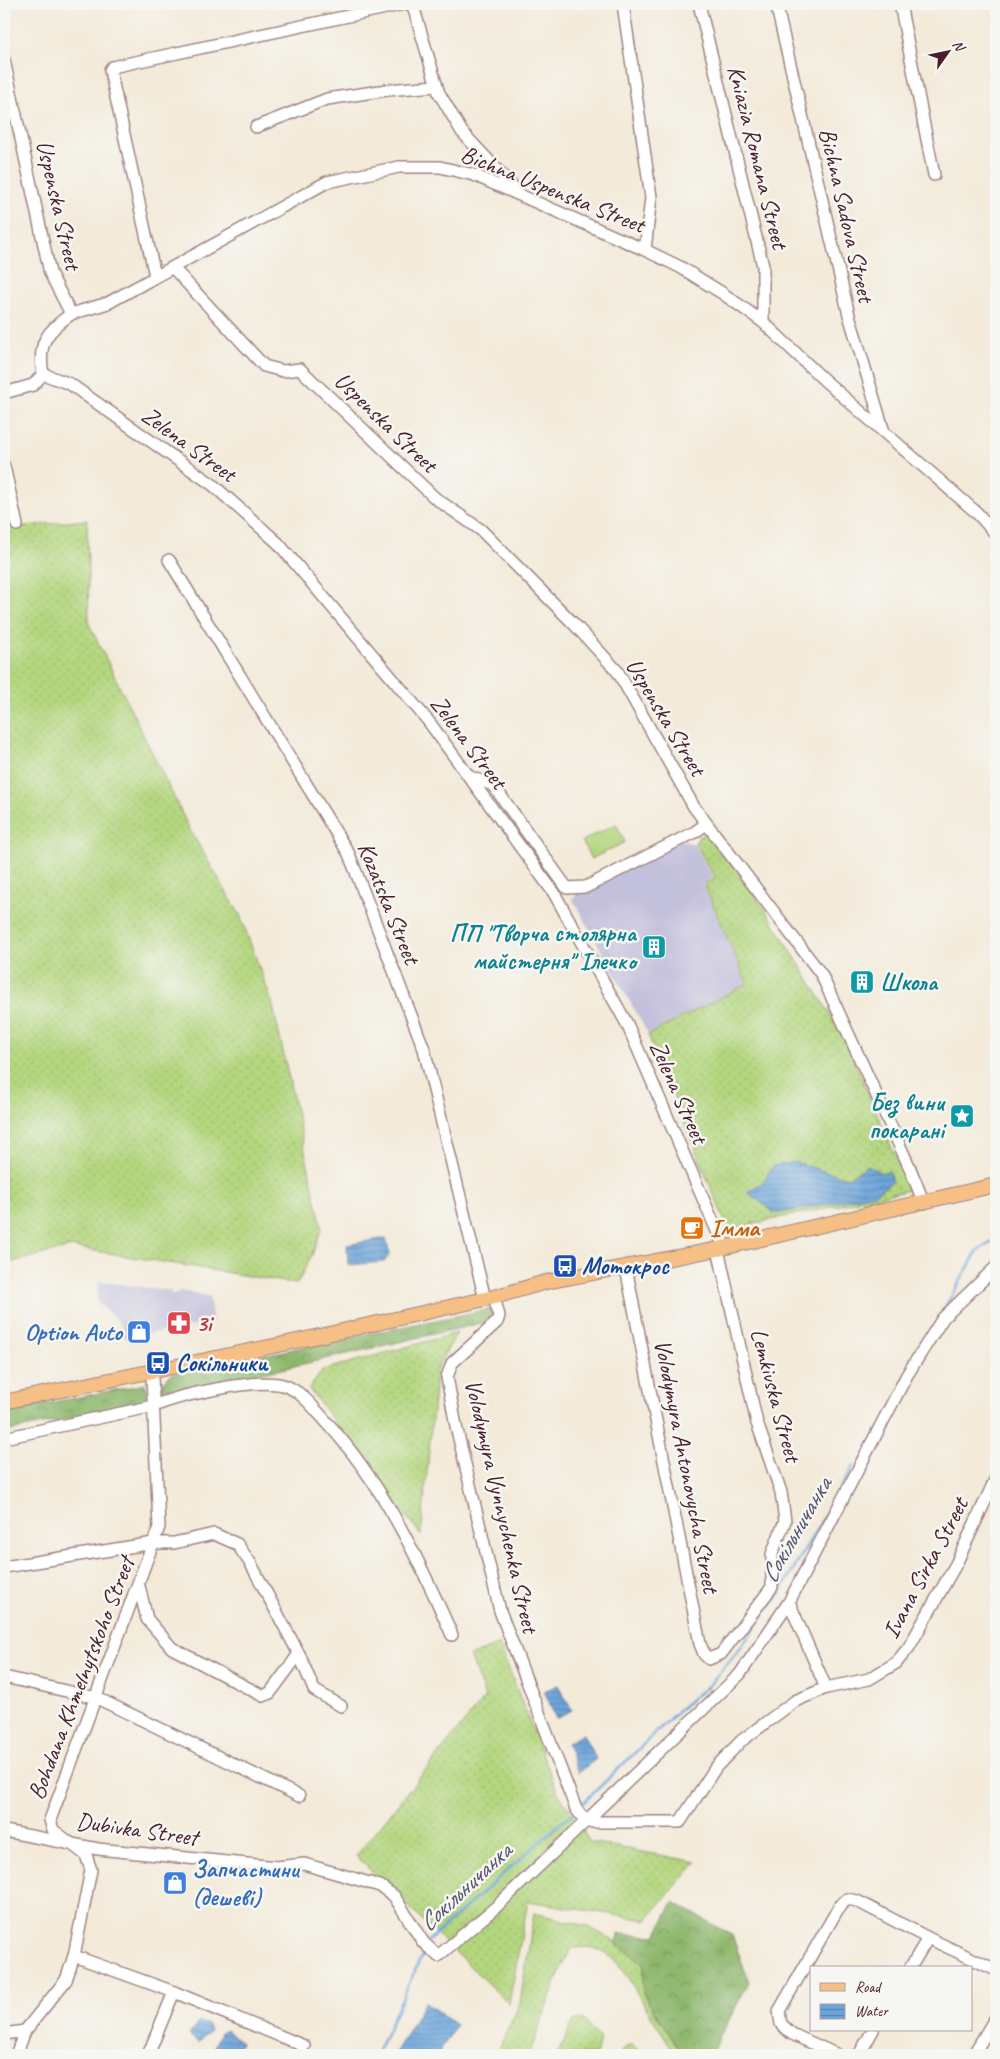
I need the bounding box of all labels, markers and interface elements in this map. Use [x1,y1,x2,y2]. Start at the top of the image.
north arrow [922,28,972,78]
text: N [949,37,969,55]
street label: Kniazia Romana Street [721,62,796,254]
street label: Bichna Sadova Street [812,125,882,307]
street label: Uspenska Street [30,137,89,275]
street label: Bichna Uspenska Street [457,138,651,240]
street label: Uspenska Street [328,365,445,480]
street label: Zelena Street [136,400,244,490]
street label: Uspenska Street [619,653,714,783]
street label: Zelena Street [424,689,515,796]
street label: Kozatska Street [351,838,428,970]
place label: ПП "Творча столярна майстерня" Ілечко [450,918,639,976]
building icon: ПП "Творча столярна майстерня" Ілечко [641,934,667,960]
place label: Школа [880,967,939,997]
building icon: Школа [849,969,875,995]
street label: Zelena Street [643,1036,716,1150]
place label: Без вини покарані [869,1087,947,1145]
place icon: Без вини покарані [949,1103,975,1129]
place label: Імма [710,1213,761,1243]
cafe icon: Імма [679,1215,705,1241]
place label: Мотокрос [582,1251,670,1281]
bus stop icon: Мотокрос [552,1253,578,1279]
place label: 3і [196,1308,215,1338]
pharmacy icon: 3і [166,1310,192,1336]
place label: Option Auto [25,1317,124,1347]
shop icon: Option Auto [126,1319,152,1345]
street label: Lemkivska Street [744,1325,809,1467]
street label: Volodymyra Antonovycha Street [648,1337,727,1597]
place label: Сокільники [176,1348,269,1378]
bus stop icon: Сокільники [145,1350,171,1376]
street label: Volodymyra Vynnychenka Street [458,1376,546,1638]
water label: Сокільничанка [753,1469,840,1588]
street label: Ivana Sirka Street [875,1491,976,1644]
street label: Bohdana Khmelnytskoho Street [21,1550,142,1803]
street label: Dubivka Street [74,1806,203,1853]
water label: Сокільничанка [412,1834,520,1938]
place label: Запчастини (дешеві) [192,1854,301,1912]
shop icon: Запчастини (дешеві) [162,1870,188,1896]
legend [810,1966,972,2032]
text: Road [855,1978,882,1997]
text: Water [855,2002,889,2021]

